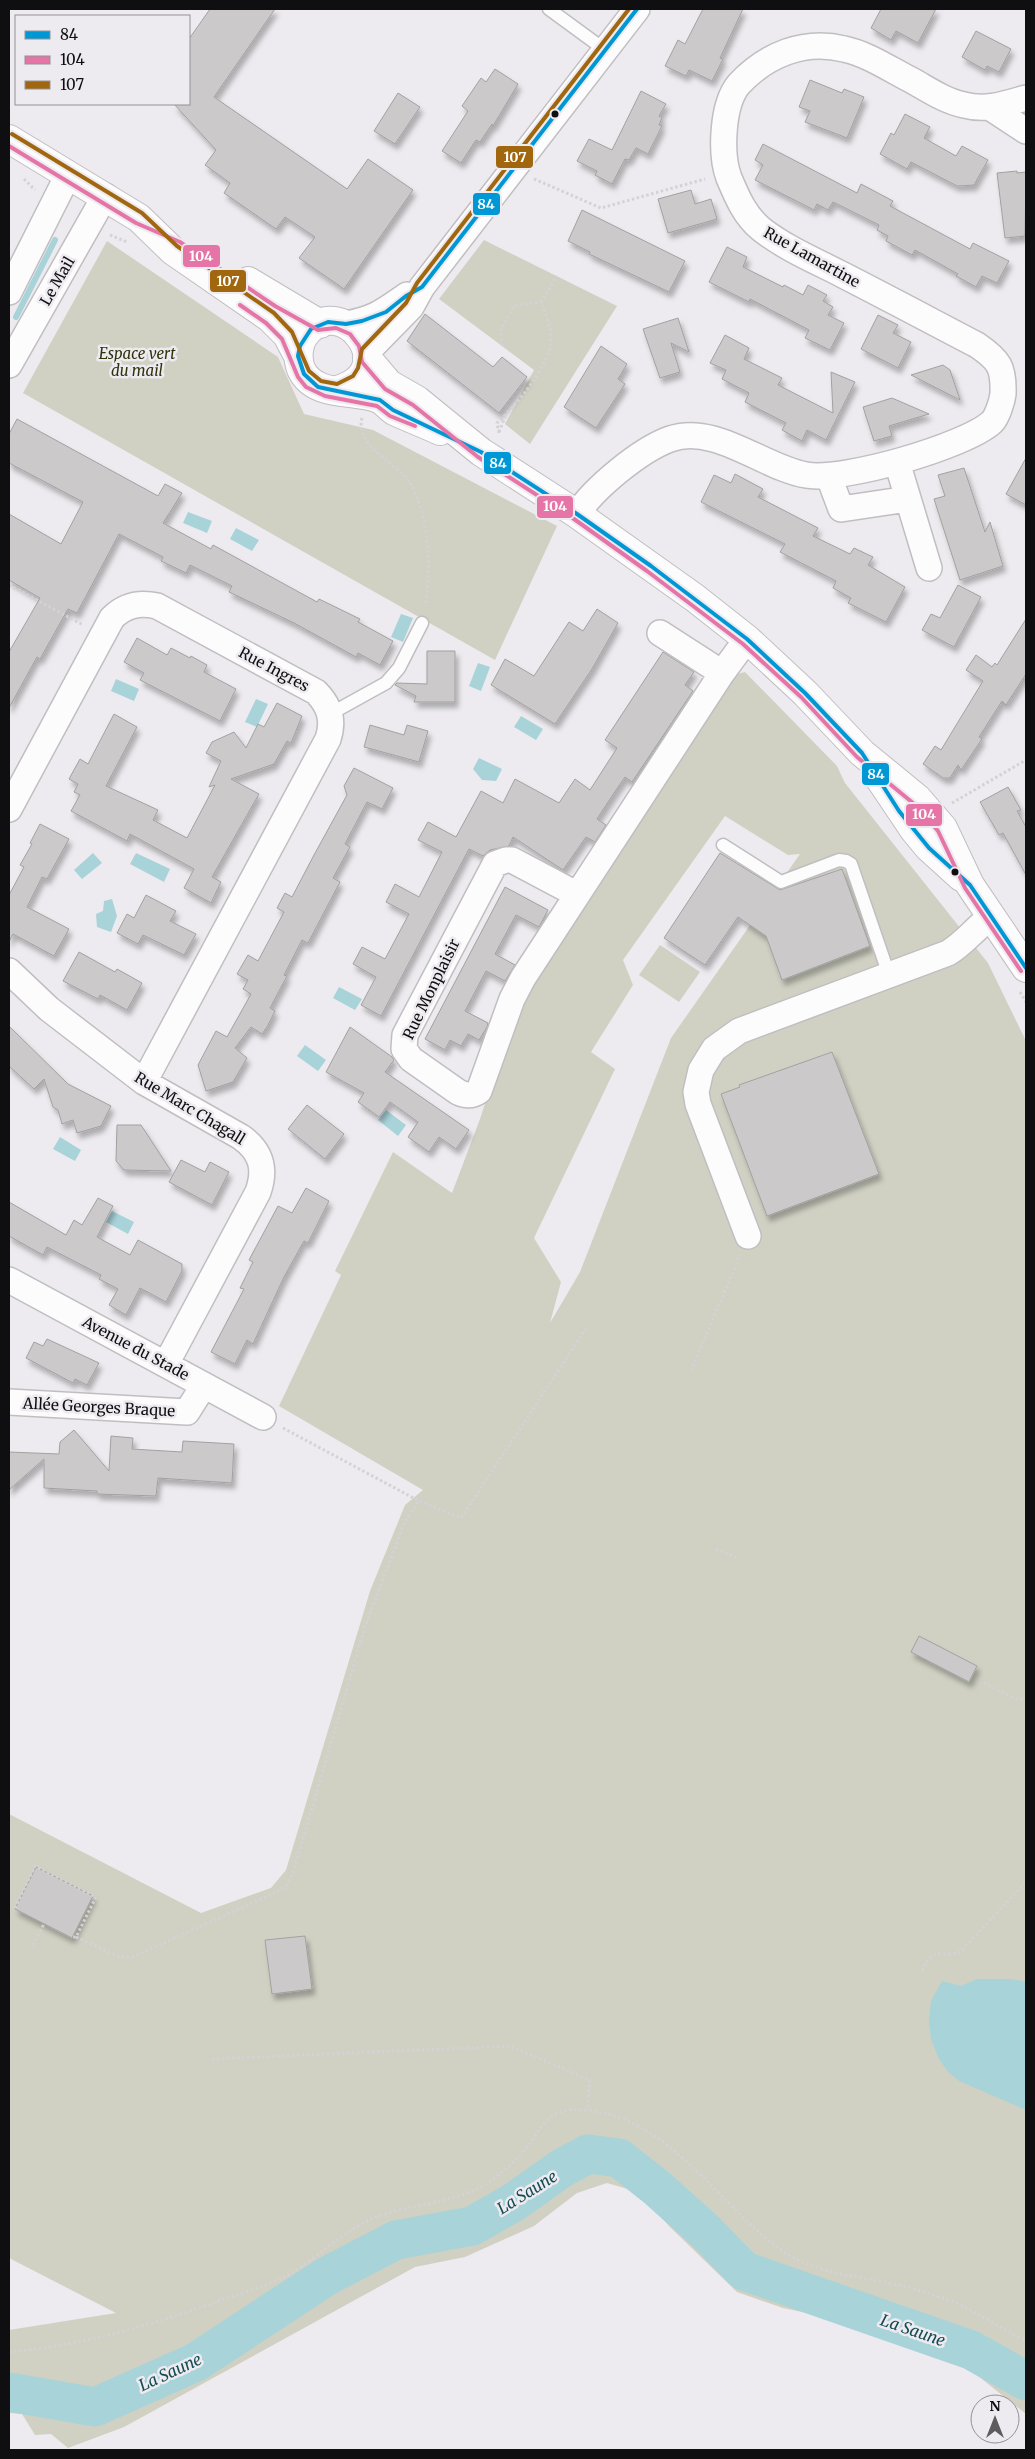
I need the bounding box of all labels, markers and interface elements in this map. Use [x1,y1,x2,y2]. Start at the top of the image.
legend [15,15,190,105]
text: 84 [60,25,78,44]
text: 104 [60,50,85,69]
text: 107 [60,75,84,94]
unlabelled marker [550,109,560,119]
line badge: 107 [495,145,534,169]
text: 107 [503,148,527,166]
line badge: 84 [472,192,501,216]
text: 84 [477,195,495,213]
street label: Rue Lamartine [761,223,864,291]
line badge: 104 [182,244,221,268]
text: 104 [189,247,213,265]
street label: Le Mail [35,253,79,309]
line badge: 107 [209,269,247,293]
text: 107 [216,272,240,290]
park label: Espace vert du mail [99,344,176,380]
line badge: 84 [483,451,512,475]
text: 84 [489,454,507,472]
line badge: 104 [536,495,574,519]
text: 104 [543,497,567,515]
street label: Rue Ingres [236,643,312,695]
line badge: 84 [861,762,890,786]
text: 84 [867,765,885,783]
line badge: 104 [905,803,943,827]
text: 104 [912,805,936,823]
unlabelled marker [950,867,960,877]
street label: Rue Monplaisir [398,935,464,1042]
street label: Rue Marc Chagall [131,1068,249,1149]
street label: Avenue du Stade [79,1311,193,1384]
street label: Allée Georges Braque [21,1393,176,1420]
water label: La Saune [493,2166,561,2218]
water label: La Saune [878,2310,948,2350]
water label: La Saune [135,2349,205,2395]
north arrow [970,2394,1020,2444]
text: N [989,2397,1001,2415]

